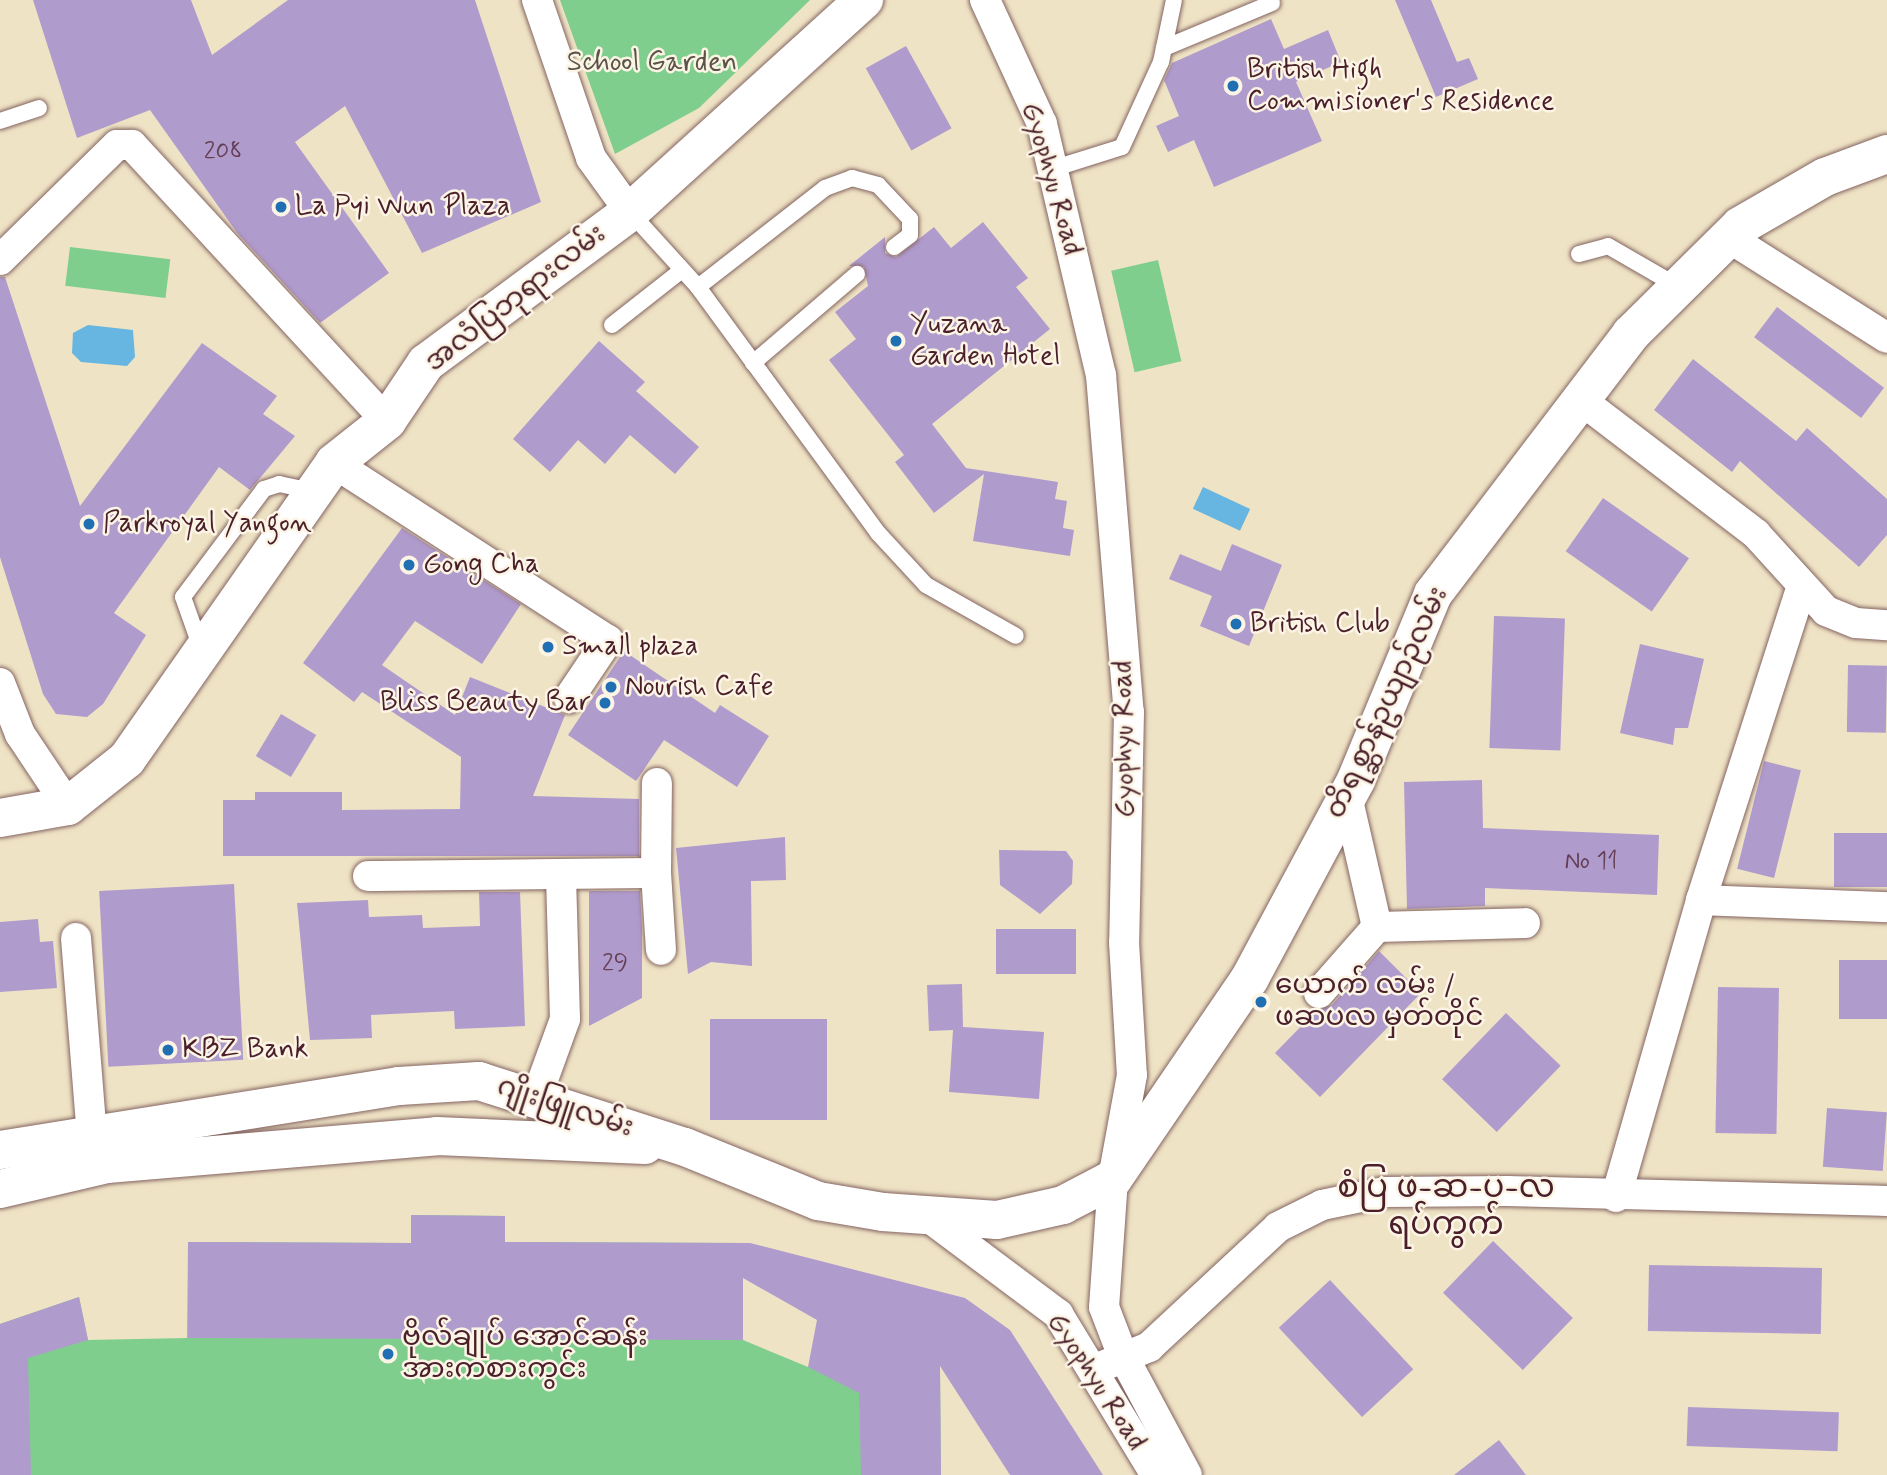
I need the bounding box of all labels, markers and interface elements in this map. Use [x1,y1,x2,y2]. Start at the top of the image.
park label: School Garden [570,46,734,80]
place label: British High Commisioner's Residence [1247,53,1559,119]
marker: British High Commisioner's Residence [1225,78,1241,94]
street label: Gyophyu Road [1013,99,1089,259]
house number: 208 [204,138,242,166]
place label: La Pyi Wun Plaza [295,190,507,224]
marker: La Pyi Wun Plaza [273,199,289,215]
street label: အလံပြဘုရားလမ်း [419,218,613,380]
place label: Yuzana Garden Hotel [910,308,1059,374]
marker: Yuzana Garden Hotel [888,333,904,349]
place label: Parkroyal Yangon [103,507,310,541]
marker: Parkroyal Yangon [81,516,97,532]
place label: Gong Cha [423,548,539,582]
marker: Gong Cha [401,557,417,573]
street label: တိရစ္ဆာန်ဥယျာဉ်လမ်း [1320,582,1456,824]
place label: British Club [1250,607,1390,641]
marker: British Club [1228,616,1244,632]
place label: Small plaza [562,630,699,664]
marker: Small plaza [540,639,556,655]
street label: Gyophyu Road [1107,661,1143,817]
place label: Nourish Cafe [625,670,774,704]
marker: Nourish Cafe [603,679,619,695]
place label: Bliss Beauty Bar [382,686,591,720]
marker: Bliss Beauty Bar [597,695,613,711]
house number: No 11 [1564,848,1618,876]
house number: 29 [602,950,628,978]
place label: ယောက် လမ်း / ဖဆပလ မှတ်တိုင် [1275,969,1484,1035]
marker: ယောက် လမ်း / ဖဆပလ မှတ်တိုင် [1253,994,1269,1010]
place label: KBZ Bank [182,1033,308,1067]
marker: KBZ Bank [160,1042,176,1058]
street label: ဂျိုးဖြူလမ်း [493,1070,637,1146]
district label: စံပြ ဖ-ဆ-ပ-လ ရပ်ကွက် [1337,1170,1555,1245]
street label: Gyophyu Road [1039,1307,1153,1457]
place label: ဗိုလ်ချုပ် အောင်ဆန်း အားကစားကွင်း [402,1321,648,1387]
marker: ဗိုလ်ချုပ် အောင်ဆန်း အားကစားကွင်း [380,1346,396,1362]

